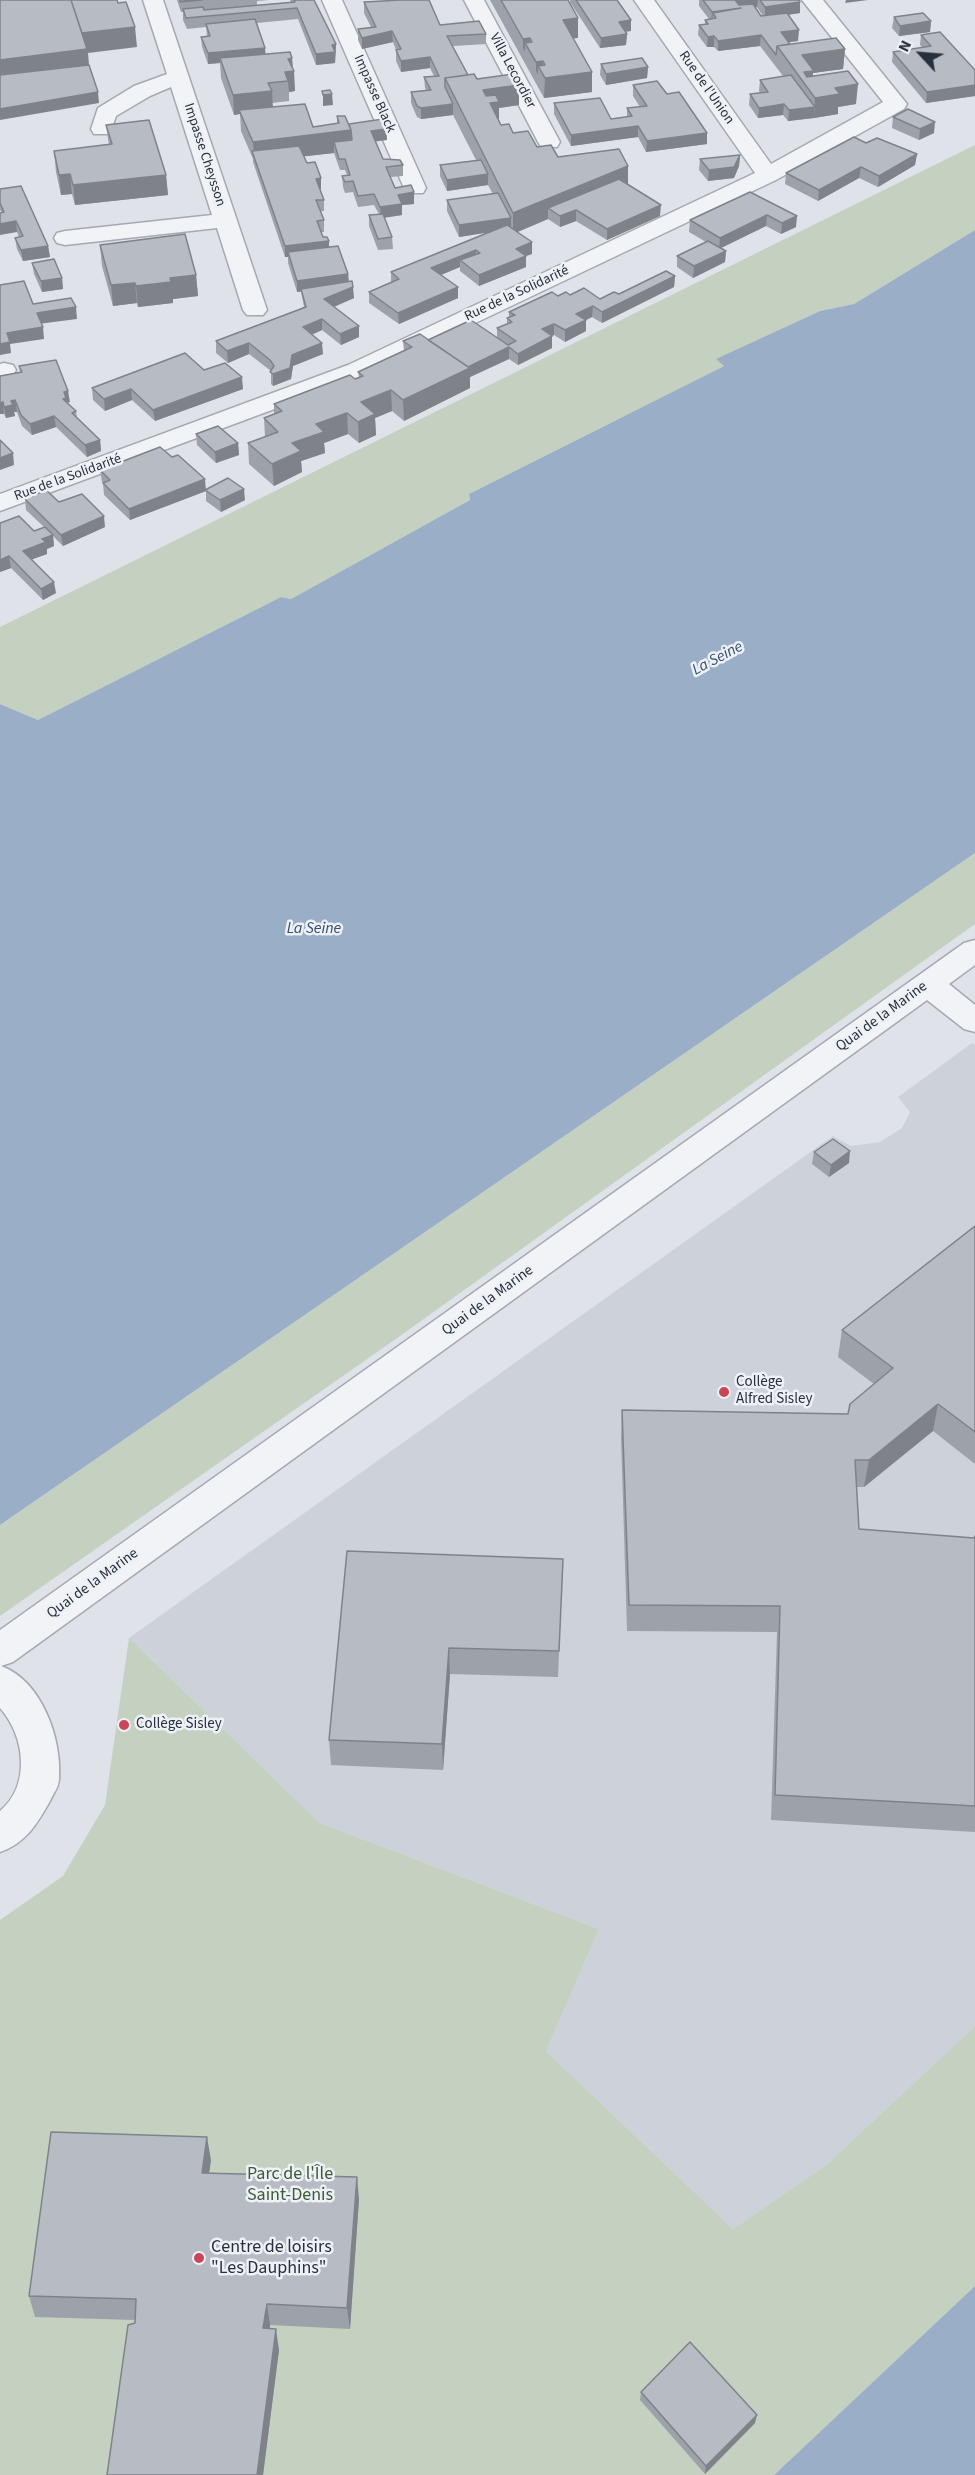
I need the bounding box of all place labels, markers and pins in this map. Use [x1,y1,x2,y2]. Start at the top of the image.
place label: Collège Alfred Sisley [736,1374,813,1409]
marker: Collège Alfred Sisley [717,1385,731,1399]
place label: Collège Sisley [136,1716,222,1734]
marker: Collège Sisley [117,1718,131,1732]
place label: Centre de loisirs "Les Dauphins" [211,2237,332,2280]
marker: Centre de loisirs "Les Dauphins" [192,2251,206,2265]

